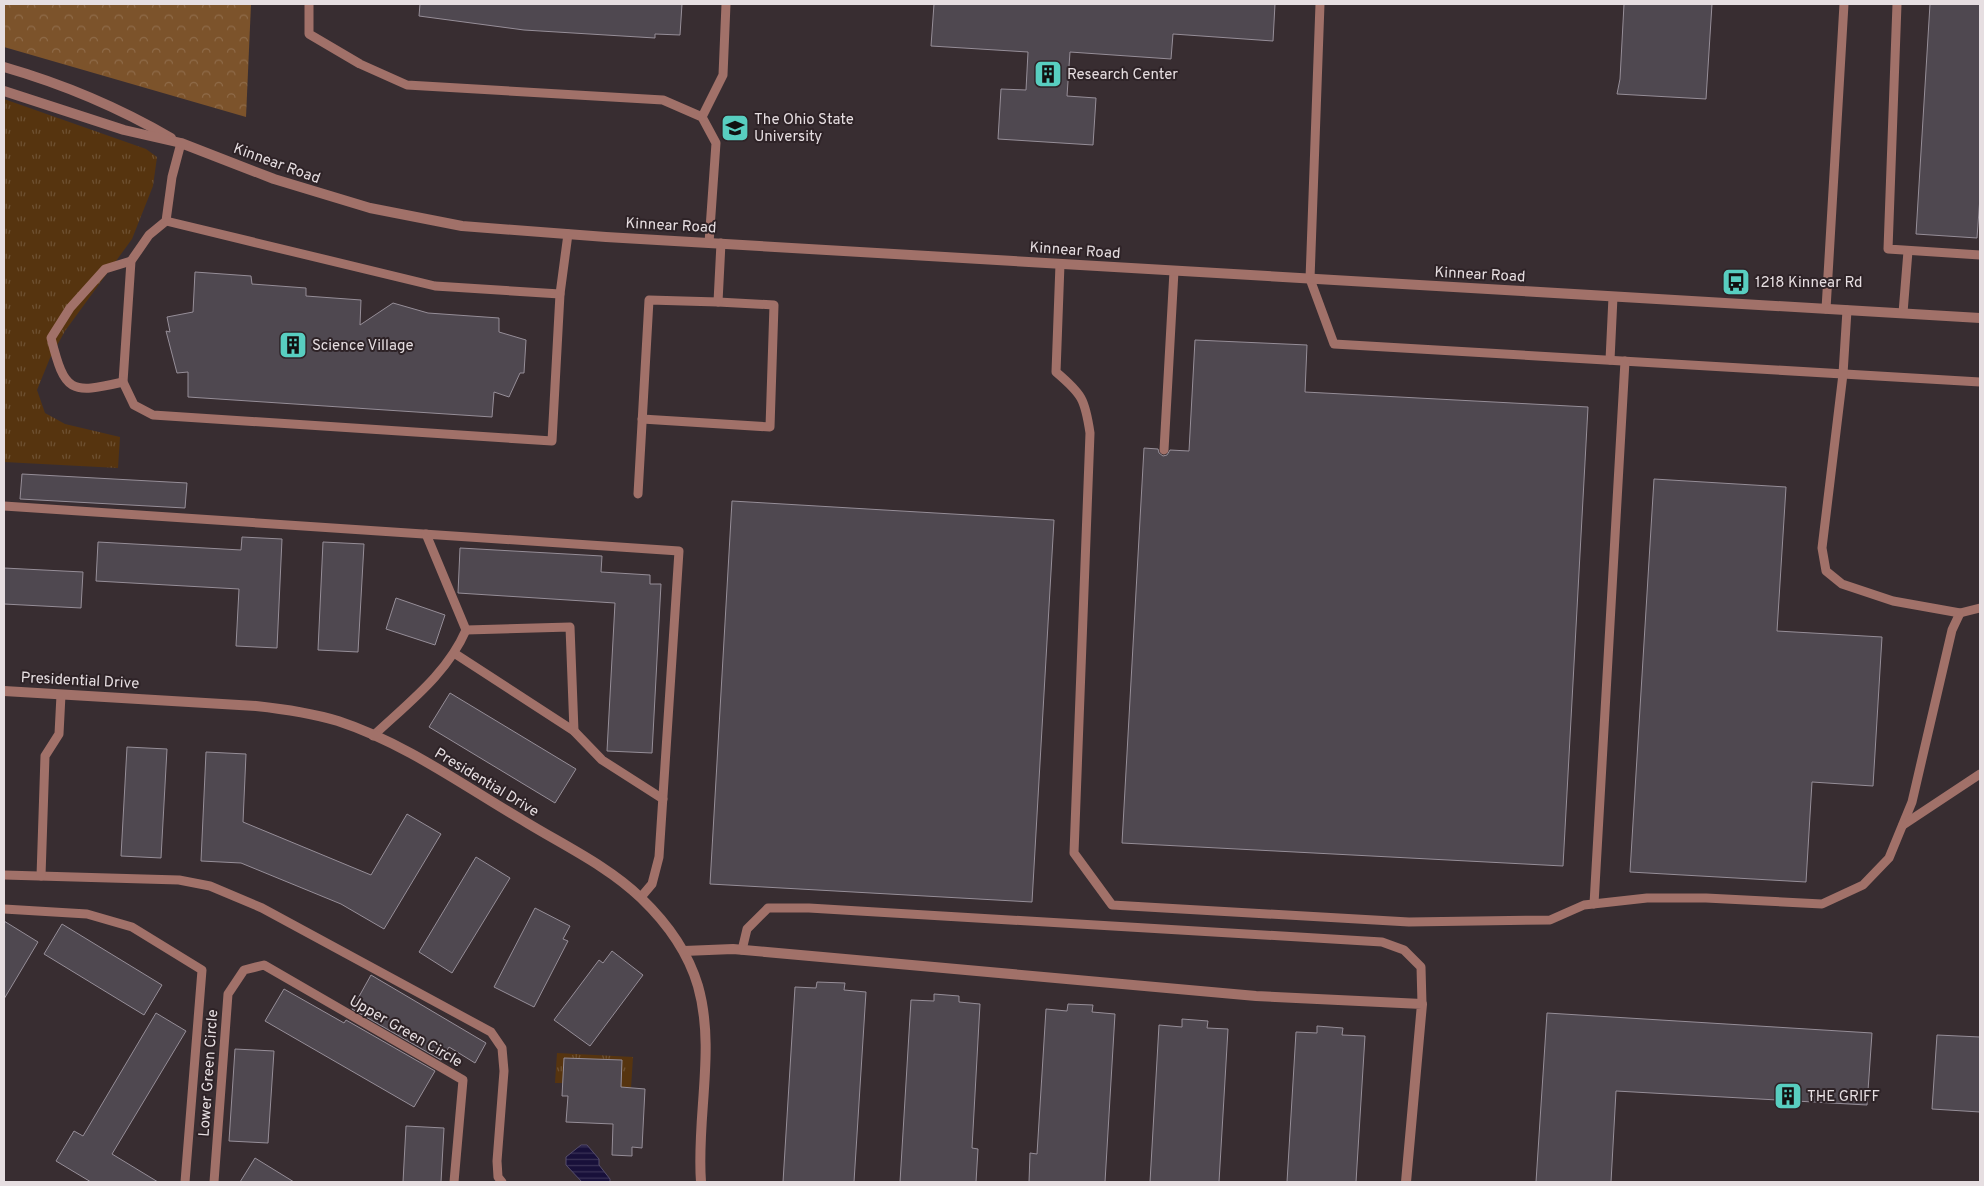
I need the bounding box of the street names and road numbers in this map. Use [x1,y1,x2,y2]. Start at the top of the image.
street label: Kinnear Road [230,140,323,189]
street label: Kinnear Road [625,215,717,238]
street label: Kinnear Road [1029,239,1121,264]
street label: Kinnear Road [1434,264,1526,287]
street label: Presidential Drive [20,669,140,694]
street label: Presidential Drive [431,745,542,822]
street label: Upper Green Circle [345,992,465,1072]
street label: Lower Green Circle [196,1009,223,1137]

